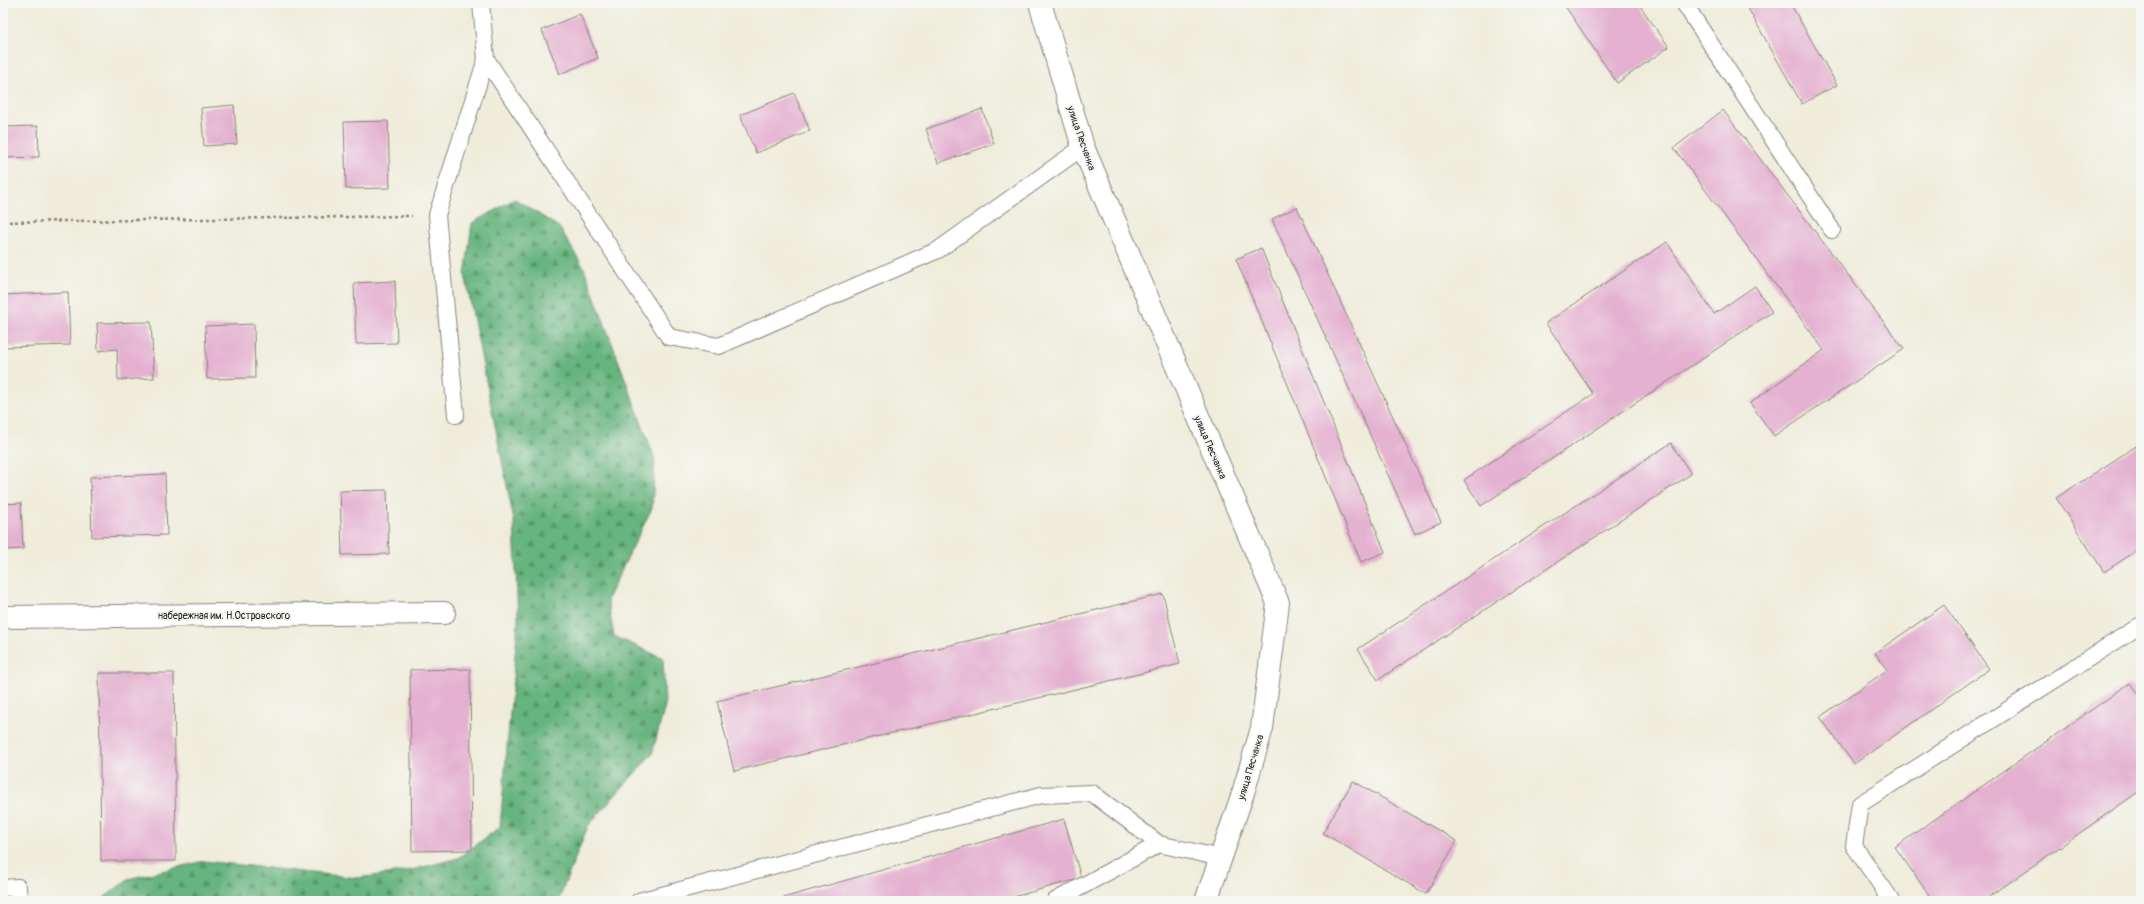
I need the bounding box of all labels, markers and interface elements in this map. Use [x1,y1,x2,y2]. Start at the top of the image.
street label: улица Песчанка [1064,103,1098,173]
street label: улица Песчанка [1191,413,1229,481]
street label: набережная им. Н.Островского [158,610,291,622]
street label: улица Песчанка [1235,733,1267,802]

